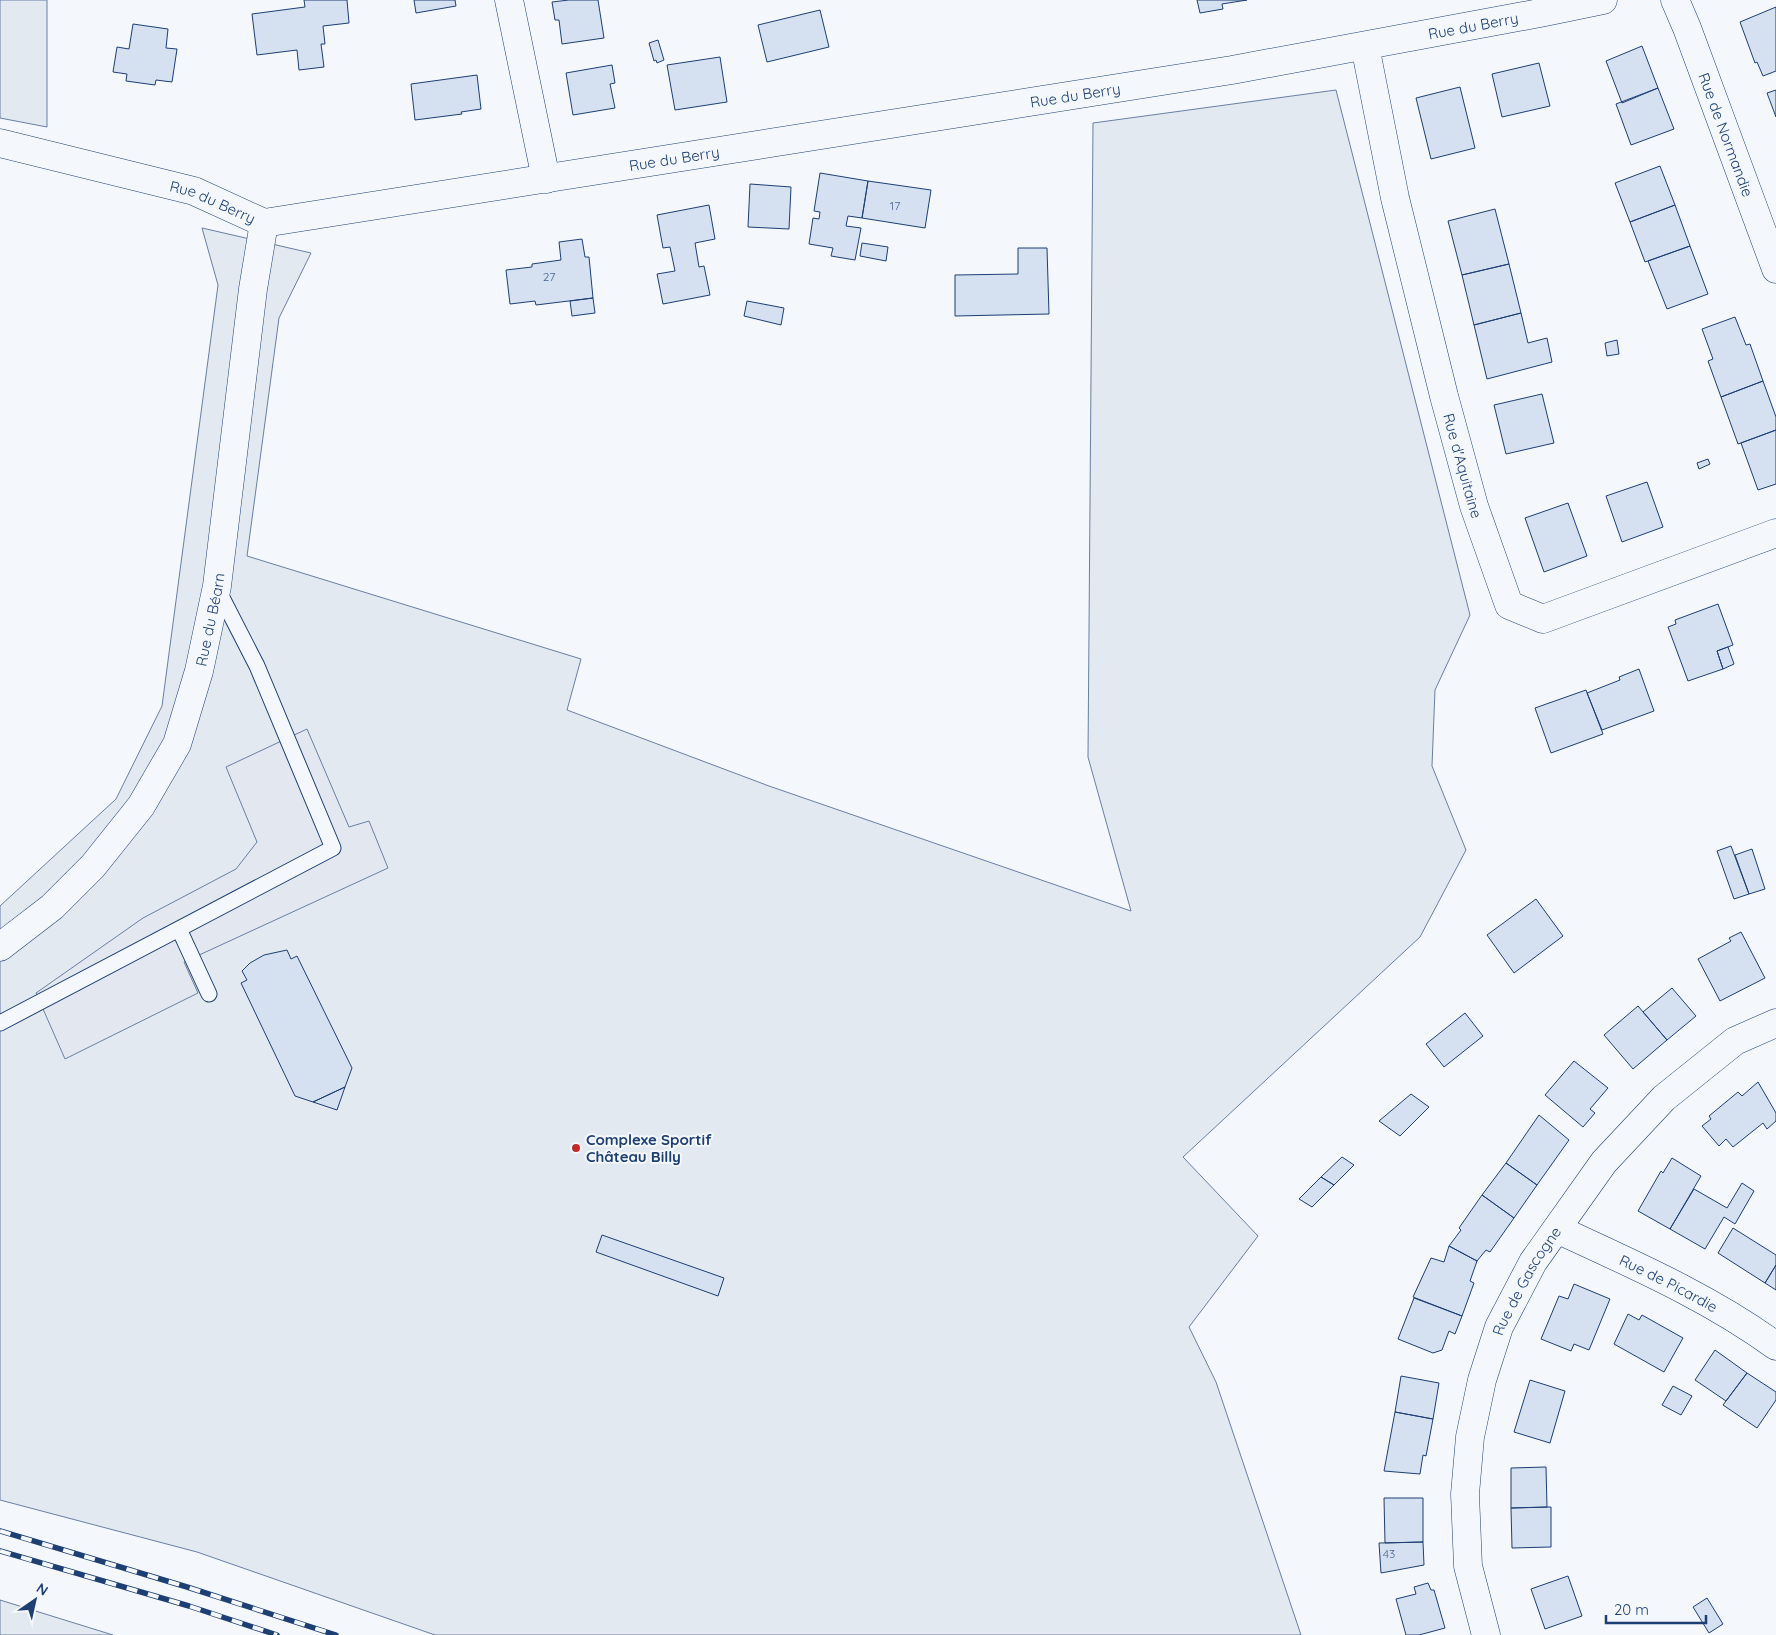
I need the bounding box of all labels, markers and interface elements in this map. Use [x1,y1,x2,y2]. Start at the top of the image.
street label: Rue du Berry [1426,8,1520,43]
street label: Rue de Normandie [1695,70,1758,199]
street label: Rue du Berry [1028,78,1122,111]
street label: Rue du Berry [627,142,721,175]
street label: Rue du Berry [168,176,259,227]
house number: 17 [890,198,900,213]
house number: 27 [543,269,555,284]
street label: Rue d'Aquitaine [1440,411,1487,521]
street label: Rue du Béarn [191,572,228,668]
place label: Complexe Sportif Château Billy [586,1130,712,1166]
marker: Complexe Sportif Château Billy [570,1142,582,1154]
street label: Rue de Gascogne [1488,1223,1565,1337]
street label: Rue de Picardie [1616,1250,1721,1316]
house number: 43 [1383,1546,1395,1561]
north arrow [10,1575,60,1625]
text: N [33,1579,52,1600]
scale bar [1606,1592,1706,1624]
text: 20 m [1614,1600,1649,1619]

